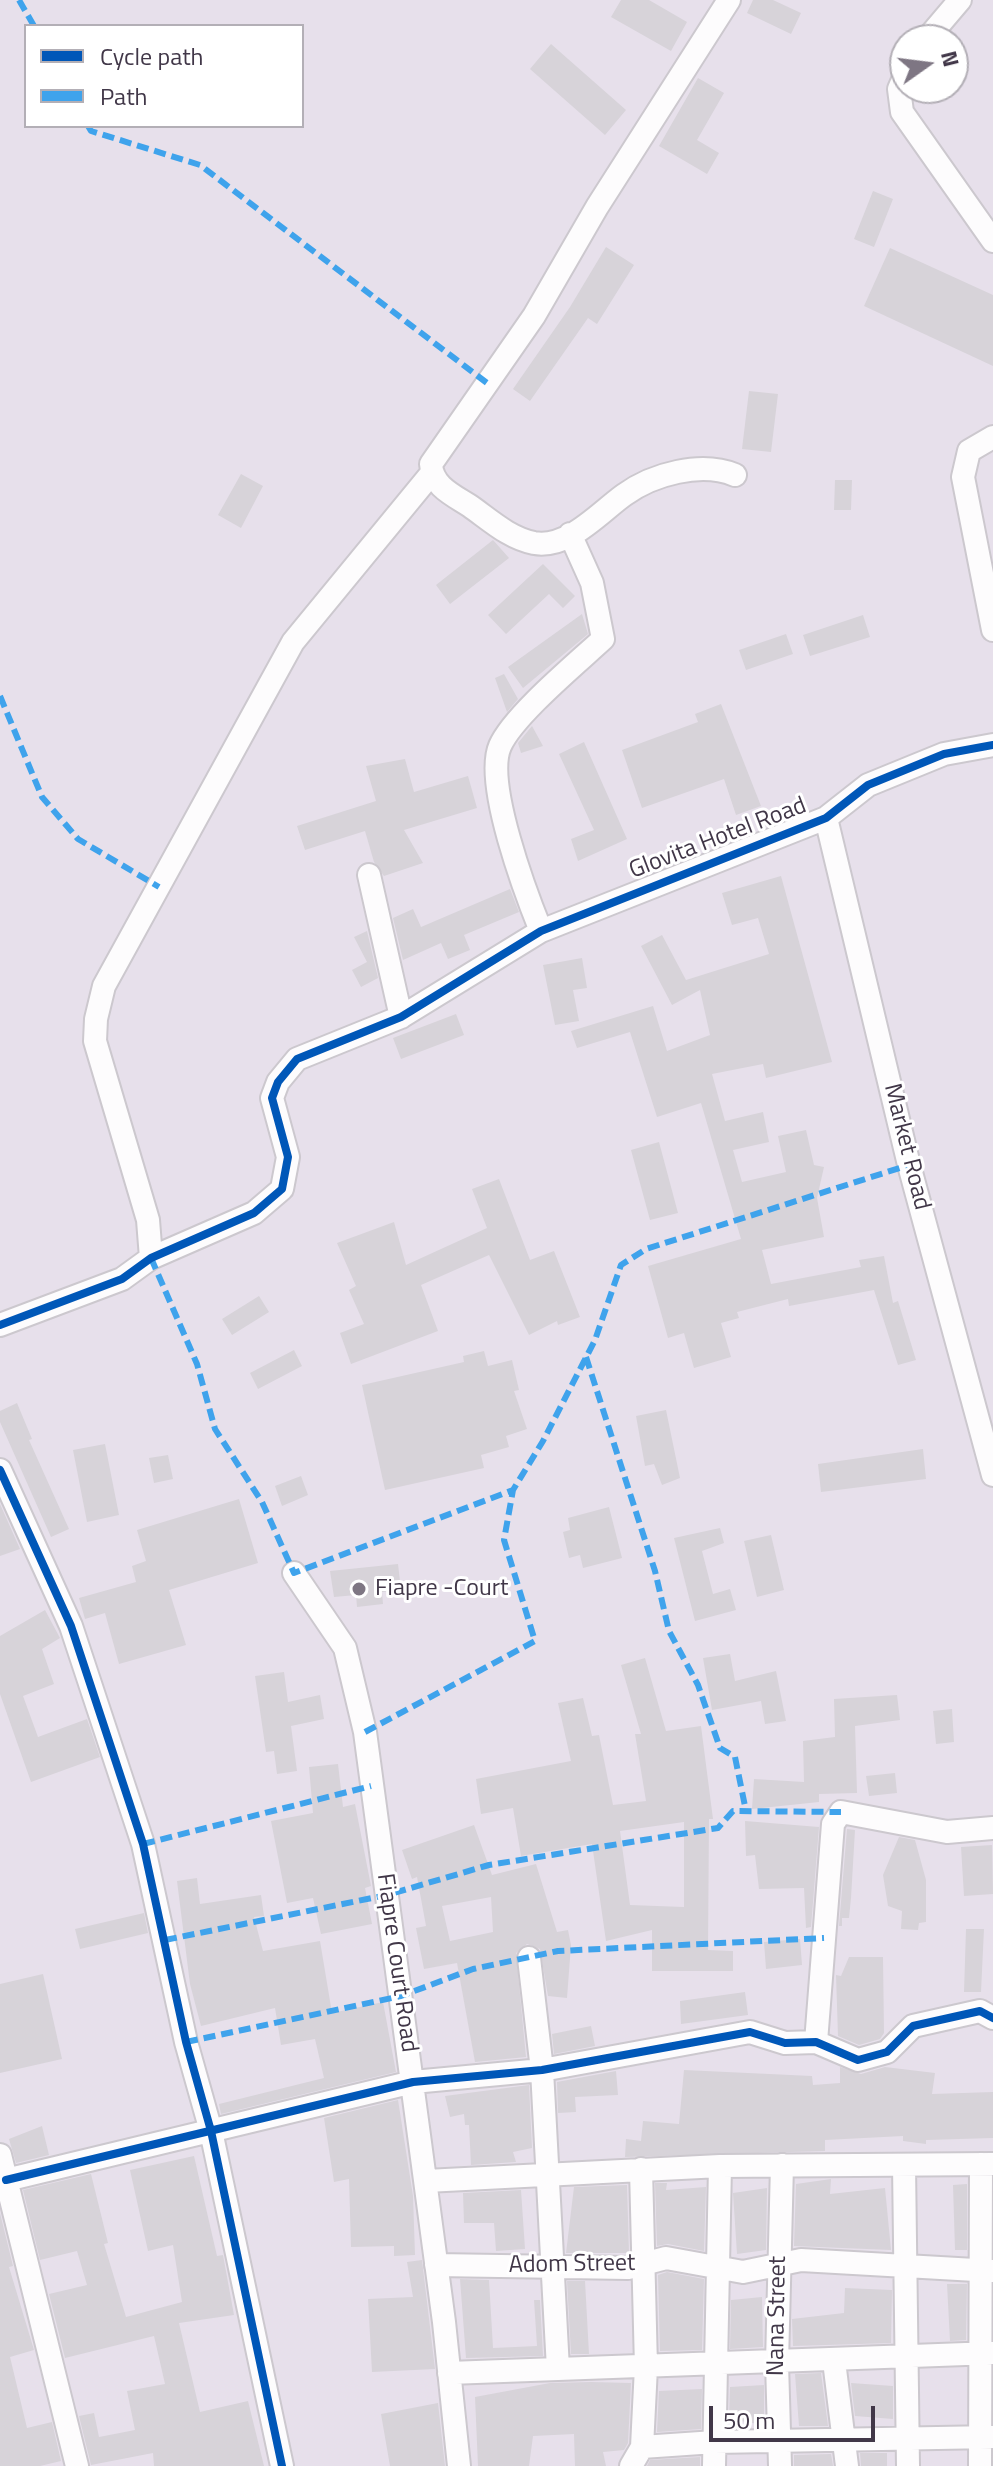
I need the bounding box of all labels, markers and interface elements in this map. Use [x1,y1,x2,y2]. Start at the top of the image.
legend [24,24,304,128]
north arrow [889,24,969,104]
text: Cycle path [100,38,203,74]
text: N [932,47,969,70]
text: Path [100,78,147,114]
street label: Glovita Hotel Road [625,792,811,886]
street label: Market Road [876,1081,936,1213]
place label: Fiapre -Court [375,1575,508,1603]
marker: Fiapre -Court [350,1580,368,1598]
street label: Fiapre Court Road [369,1872,423,2054]
street label: Adom Street [508,2249,636,2281]
street label: Nana Street [763,2256,793,2376]
scale bar [713,2390,879,2440]
text: 50 m [723,2402,775,2438]

